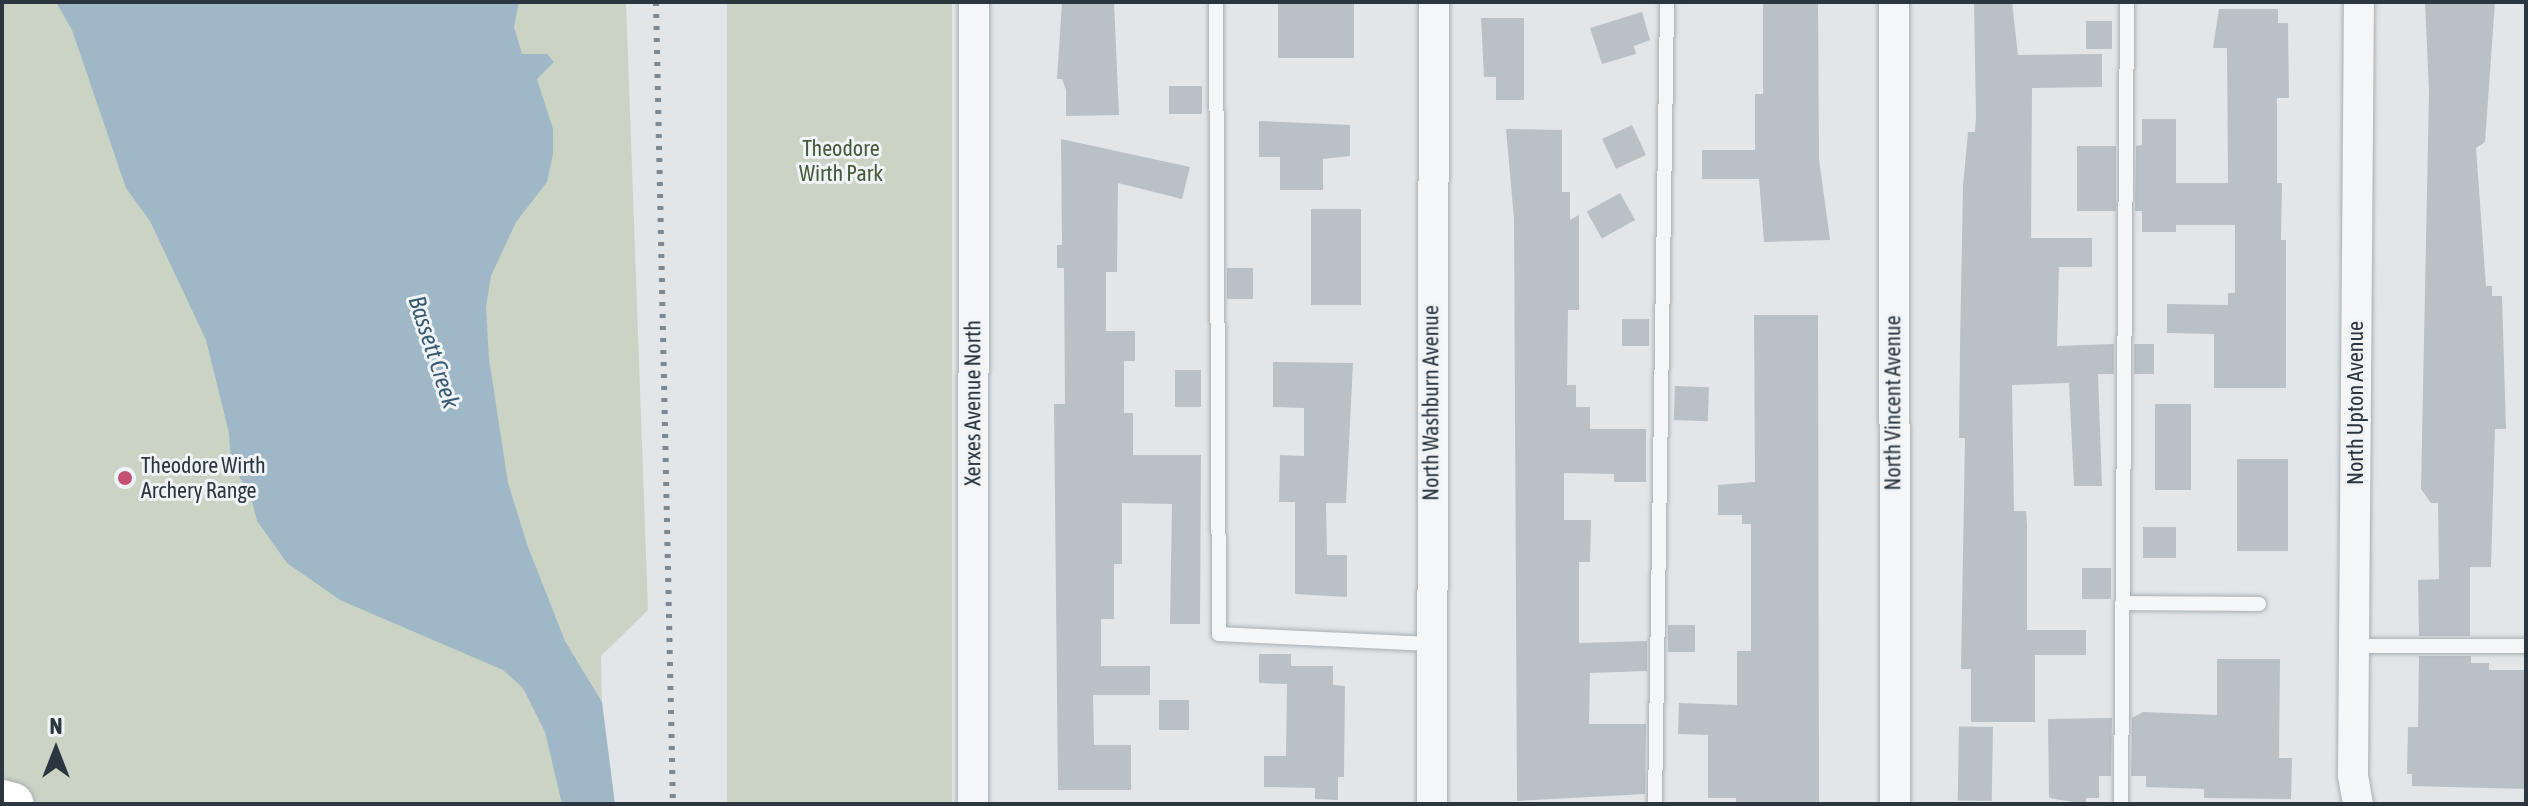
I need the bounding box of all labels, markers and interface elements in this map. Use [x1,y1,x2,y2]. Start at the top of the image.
park label: Theodore Wirth Park [799,135,883,186]
water label: Bassett Creek [402,292,466,412]
street label: North Washburn Avenue [1418,305,1444,501]
street label: North Vincent Avenue [1880,315,1906,491]
street label: Xerxes Avenue North [960,320,986,486]
street label: North Upton Avenue [2343,321,2369,485]
place label: Theodore Wirth Archery Range [141,452,266,504]
marker: Theodore Wirth Archery Range [116,469,134,487]
north arrow [16,710,96,790]
text: N [50,713,62,739]

